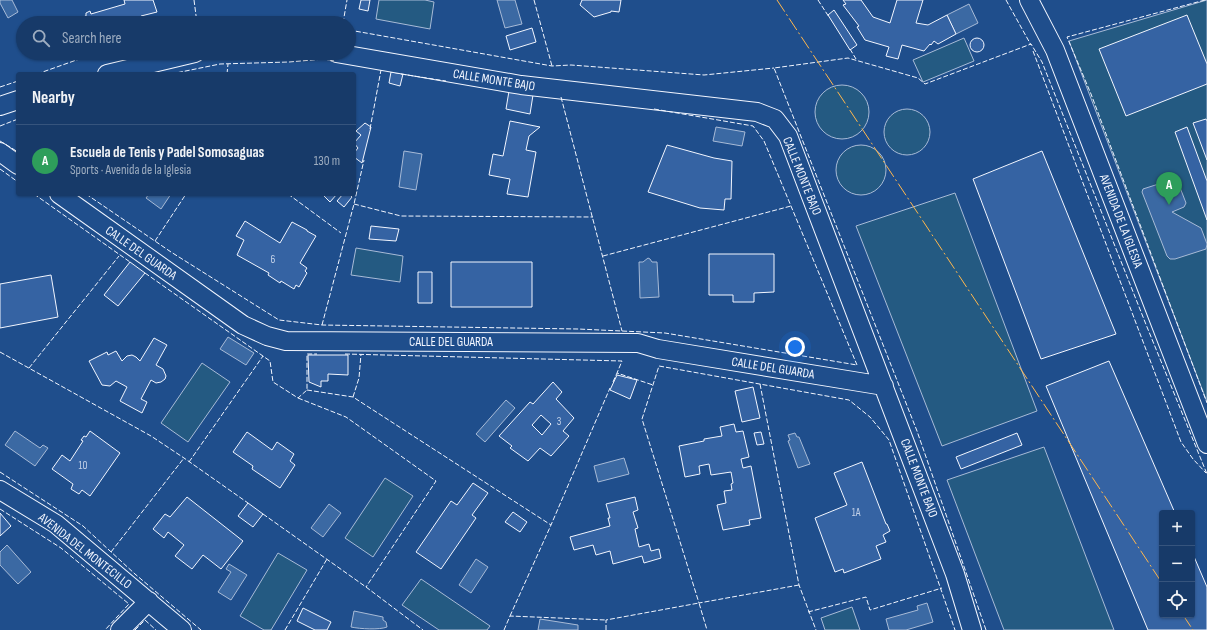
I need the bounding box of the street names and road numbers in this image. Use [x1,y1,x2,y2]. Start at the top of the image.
street label: CALLE MONTE BAJO [452,66,536,94]
street label: CALLE MONTE BAJO [779,135,825,217]
street label: AVENIDA DE LA IGLESIA [1095,171,1146,270]
street label: CALLE DEL GUARDA [102,222,180,284]
street label: CALLE DEL GUARDA [409,334,493,350]
street label: CALLE DEL GUARDA [730,354,816,383]
street label: CALLE MONTE BAJO [897,436,941,520]
street label: AVENIDA DEL MONTECILLO [34,509,135,592]

